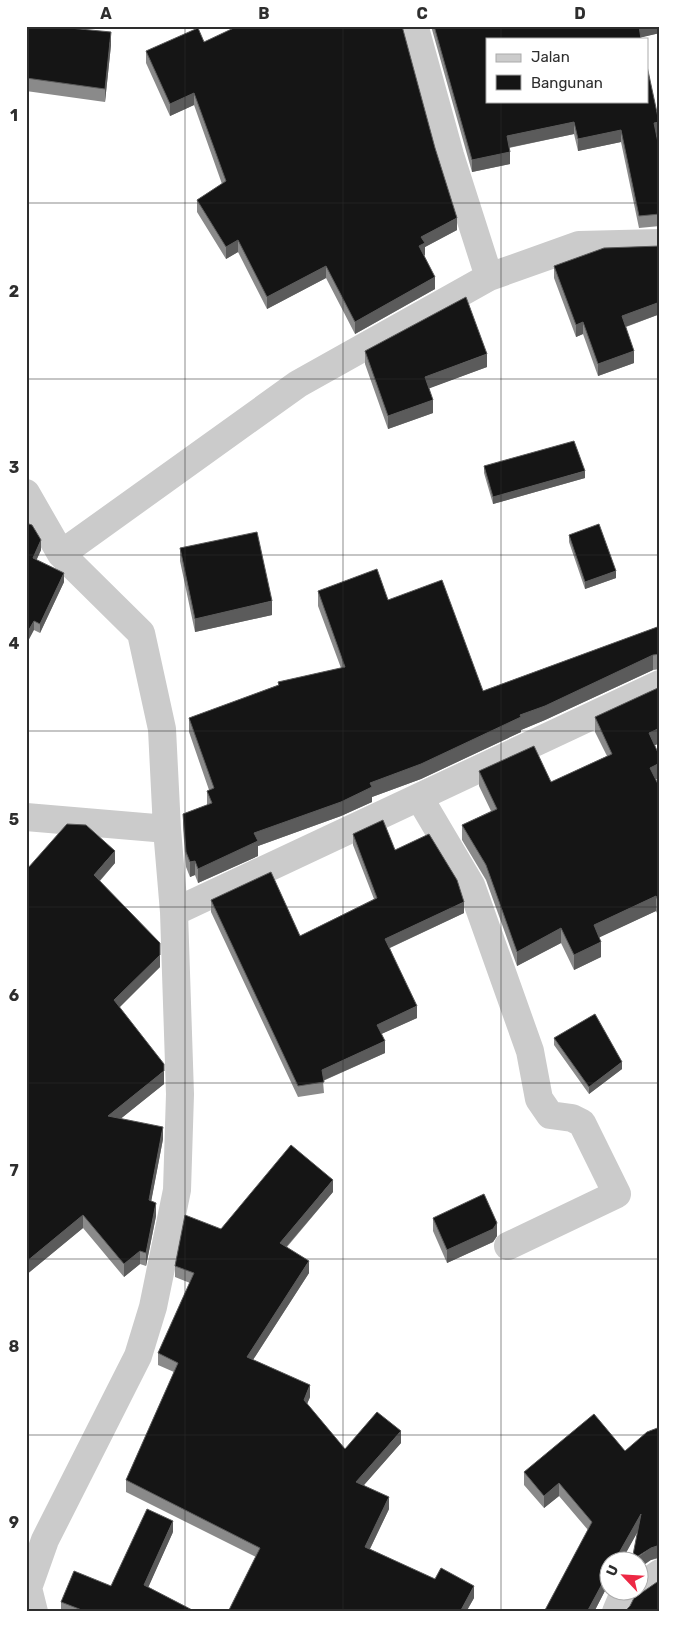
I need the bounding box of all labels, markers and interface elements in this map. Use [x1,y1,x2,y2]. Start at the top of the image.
text: A [100,4,112,23]
text: B [258,4,270,23]
text: C [416,4,428,23]
text: D [574,4,586,23]
legend [486,38,648,102]
text: Jalan [531,48,570,66]
text: Bangunan [531,74,603,92]
text: 1 [10,106,18,125]
text: 2 [9,282,19,301]
text: 3 [9,458,19,477]
text: 4 [9,634,20,653]
text: 5 [9,810,19,829]
text: 6 [9,986,19,1005]
text: 7 [9,1161,19,1180]
text: 8 [9,1337,20,1356]
text: 9 [9,1513,19,1532]
north arrow [598,1550,648,1600]
text: U [603,1563,623,1579]

